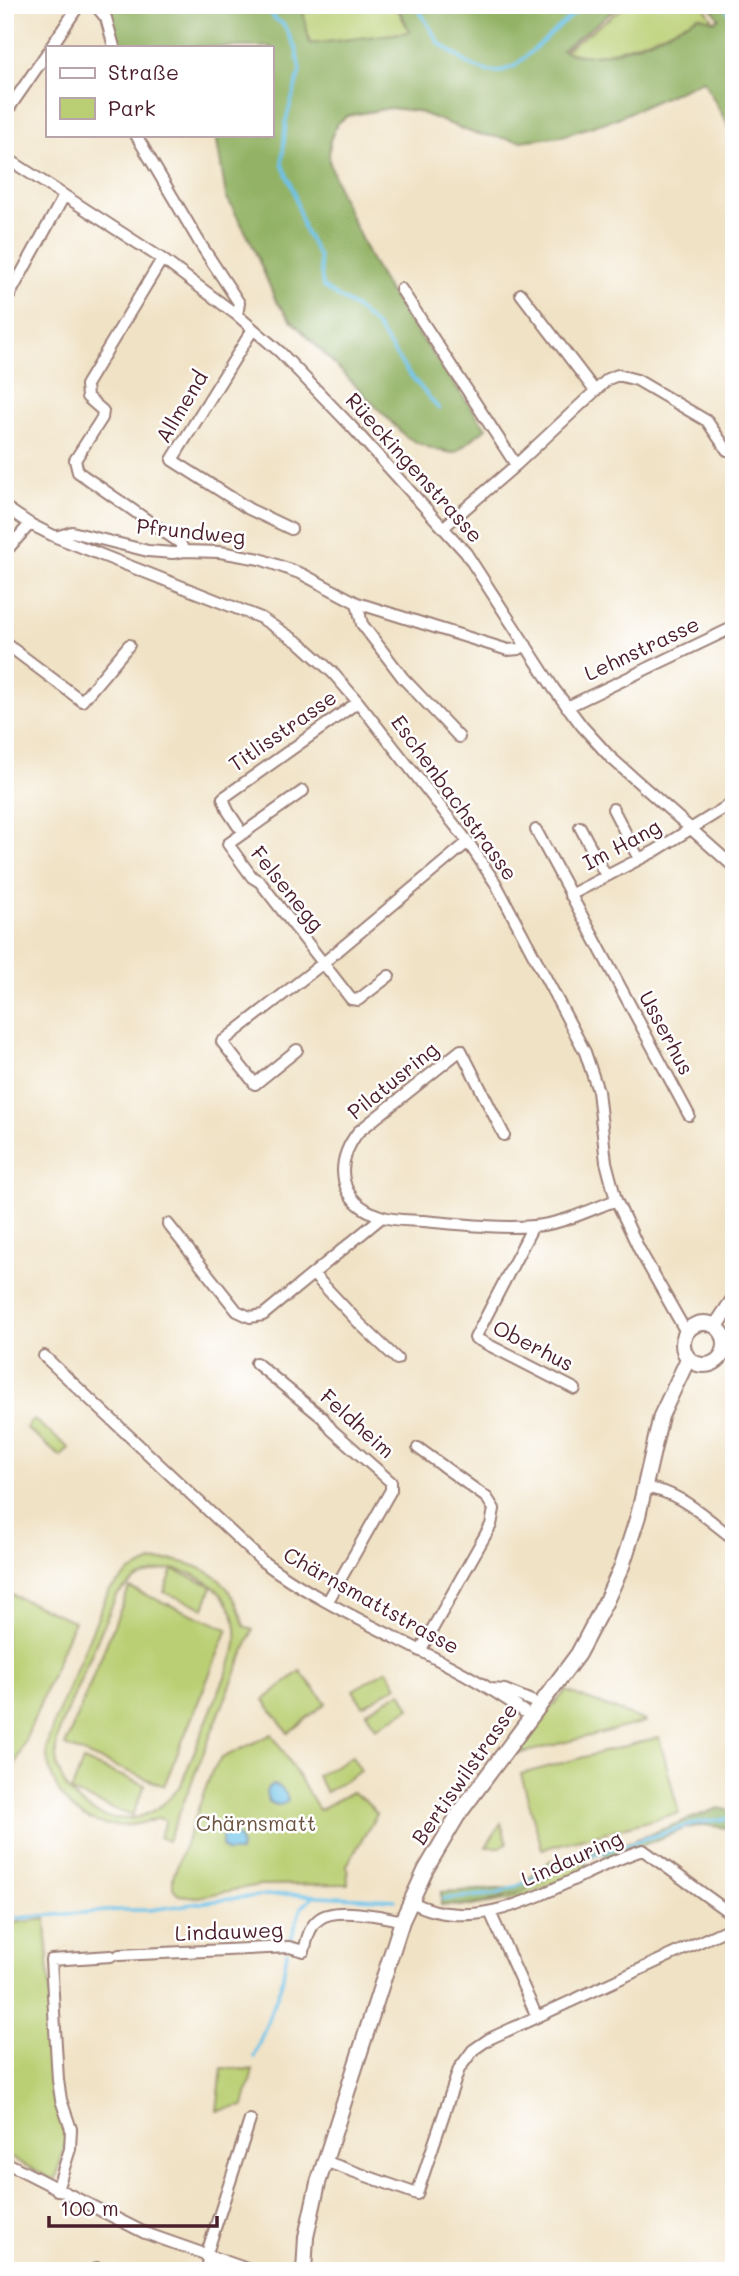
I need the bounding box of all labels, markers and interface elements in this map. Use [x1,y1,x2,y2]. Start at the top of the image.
legend [46,46,273,136]
text: Straße [108,58,179,85]
text: Park [108,94,156,121]
street label: Allmend [149,365,213,447]
street label: Rüeckingenstrasse [341,386,490,548]
street label: Pfrundweg [135,511,247,550]
street label: Lehnstrasse [579,609,703,686]
street label: Titlisstrasse [223,683,341,777]
street label: Eschenbachstrasse [386,709,524,885]
street label: Im Hang [578,812,665,875]
street label: Felsenegg [246,840,331,936]
street label: Usserhus [634,986,701,1079]
street label: Pilatusring [341,1035,443,1125]
street label: Oberhus [489,1313,579,1376]
street label: Feldheim [315,1382,401,1463]
street label: Chärnsmattstrasse [279,1540,464,1659]
street label: Bertiswilstrasse [405,1697,523,1849]
park label: Chärnsmatt [196,1809,316,1836]
street label: Lindauring [517,1823,626,1892]
street label: Lindauweg [174,1915,284,1946]
scale bar [49,2185,217,2229]
text: 100 m [60,2194,119,2221]

